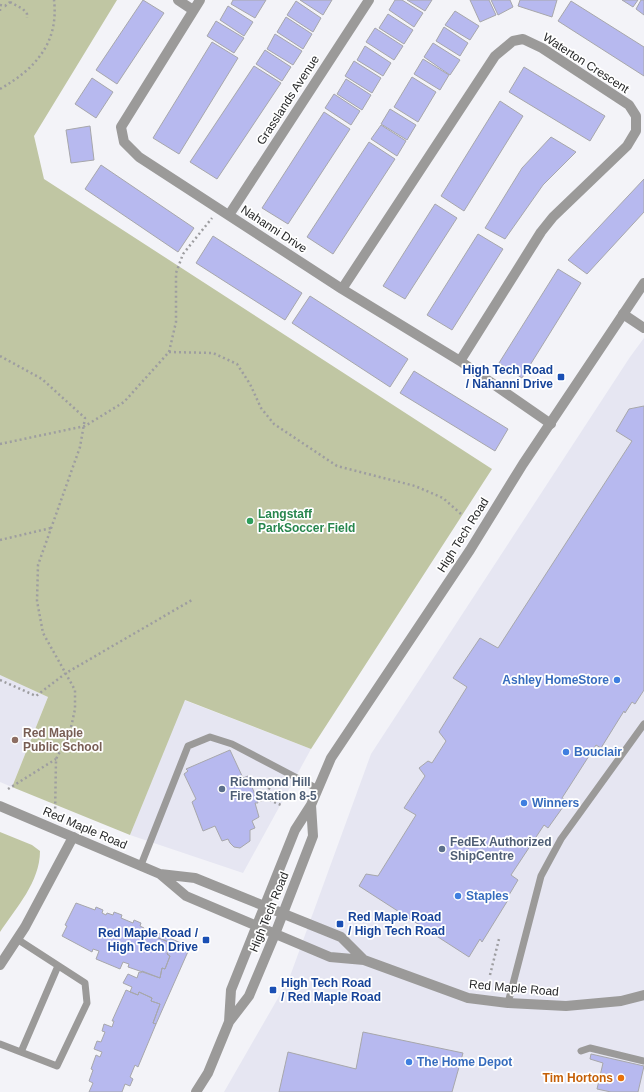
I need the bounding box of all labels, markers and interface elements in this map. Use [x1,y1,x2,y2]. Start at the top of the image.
street label: Waterton Crescent [540,30,632,96]
street label: Grasslands Avenue [254,52,322,147]
street label: Nahanni Drive [238,202,310,256]
place label: High Tech Road / Nahanni Drive [463,363,553,391]
marker: High Tech Road / Nahanni Drive [556,372,566,382]
street label: High Tech Road [434,495,492,575]
place label: Langstaff ParkSoccer Field [258,507,355,535]
marker: Langstaff ParkSoccer Field [245,516,255,526]
place label: Ashley HomeStore [502,673,609,687]
marker: Ashley HomeStore [612,675,622,685]
place label: Red Maple Public School [23,726,102,754]
marker: Red Maple Public School [10,735,20,745]
place label: Bouclair [574,745,622,759]
marker: Bouclair [561,747,571,757]
place label: Richmond Hill Fire Station 8-5 [230,775,317,803]
marker: Richmond Hill Fire Station 8-5 [217,784,227,794]
place label: Winners [532,796,580,810]
marker: Winners [519,798,529,808]
street label: Red Maple Road [41,804,129,852]
place label: FedEx Authorized ShipCentre [450,835,552,863]
marker: FedEx Authorized ShipCentre [437,844,447,854]
street label: High Tech Road [247,870,291,954]
place label: Staples [466,889,509,903]
marker: Staples [453,891,463,901]
place label: Red Maple Road / High Tech Road [348,910,445,938]
marker: Red Maple Road / High Tech Road [335,919,345,929]
place label: Red Maple Road / High Tech Drive [98,926,199,954]
marker: Red Maple Road / High Tech Drive [201,935,211,945]
place label: High Tech Road / Red Maple Road [281,976,381,1004]
street label: Red Maple Road [469,977,559,999]
marker: High Tech Road / Red Maple Road [268,985,278,995]
place label: The Home Depot [417,1055,512,1069]
marker: The Home Depot [404,1057,414,1067]
place label: Tim Hortons [543,1071,613,1085]
marker: Tim Hortons [616,1073,626,1083]

